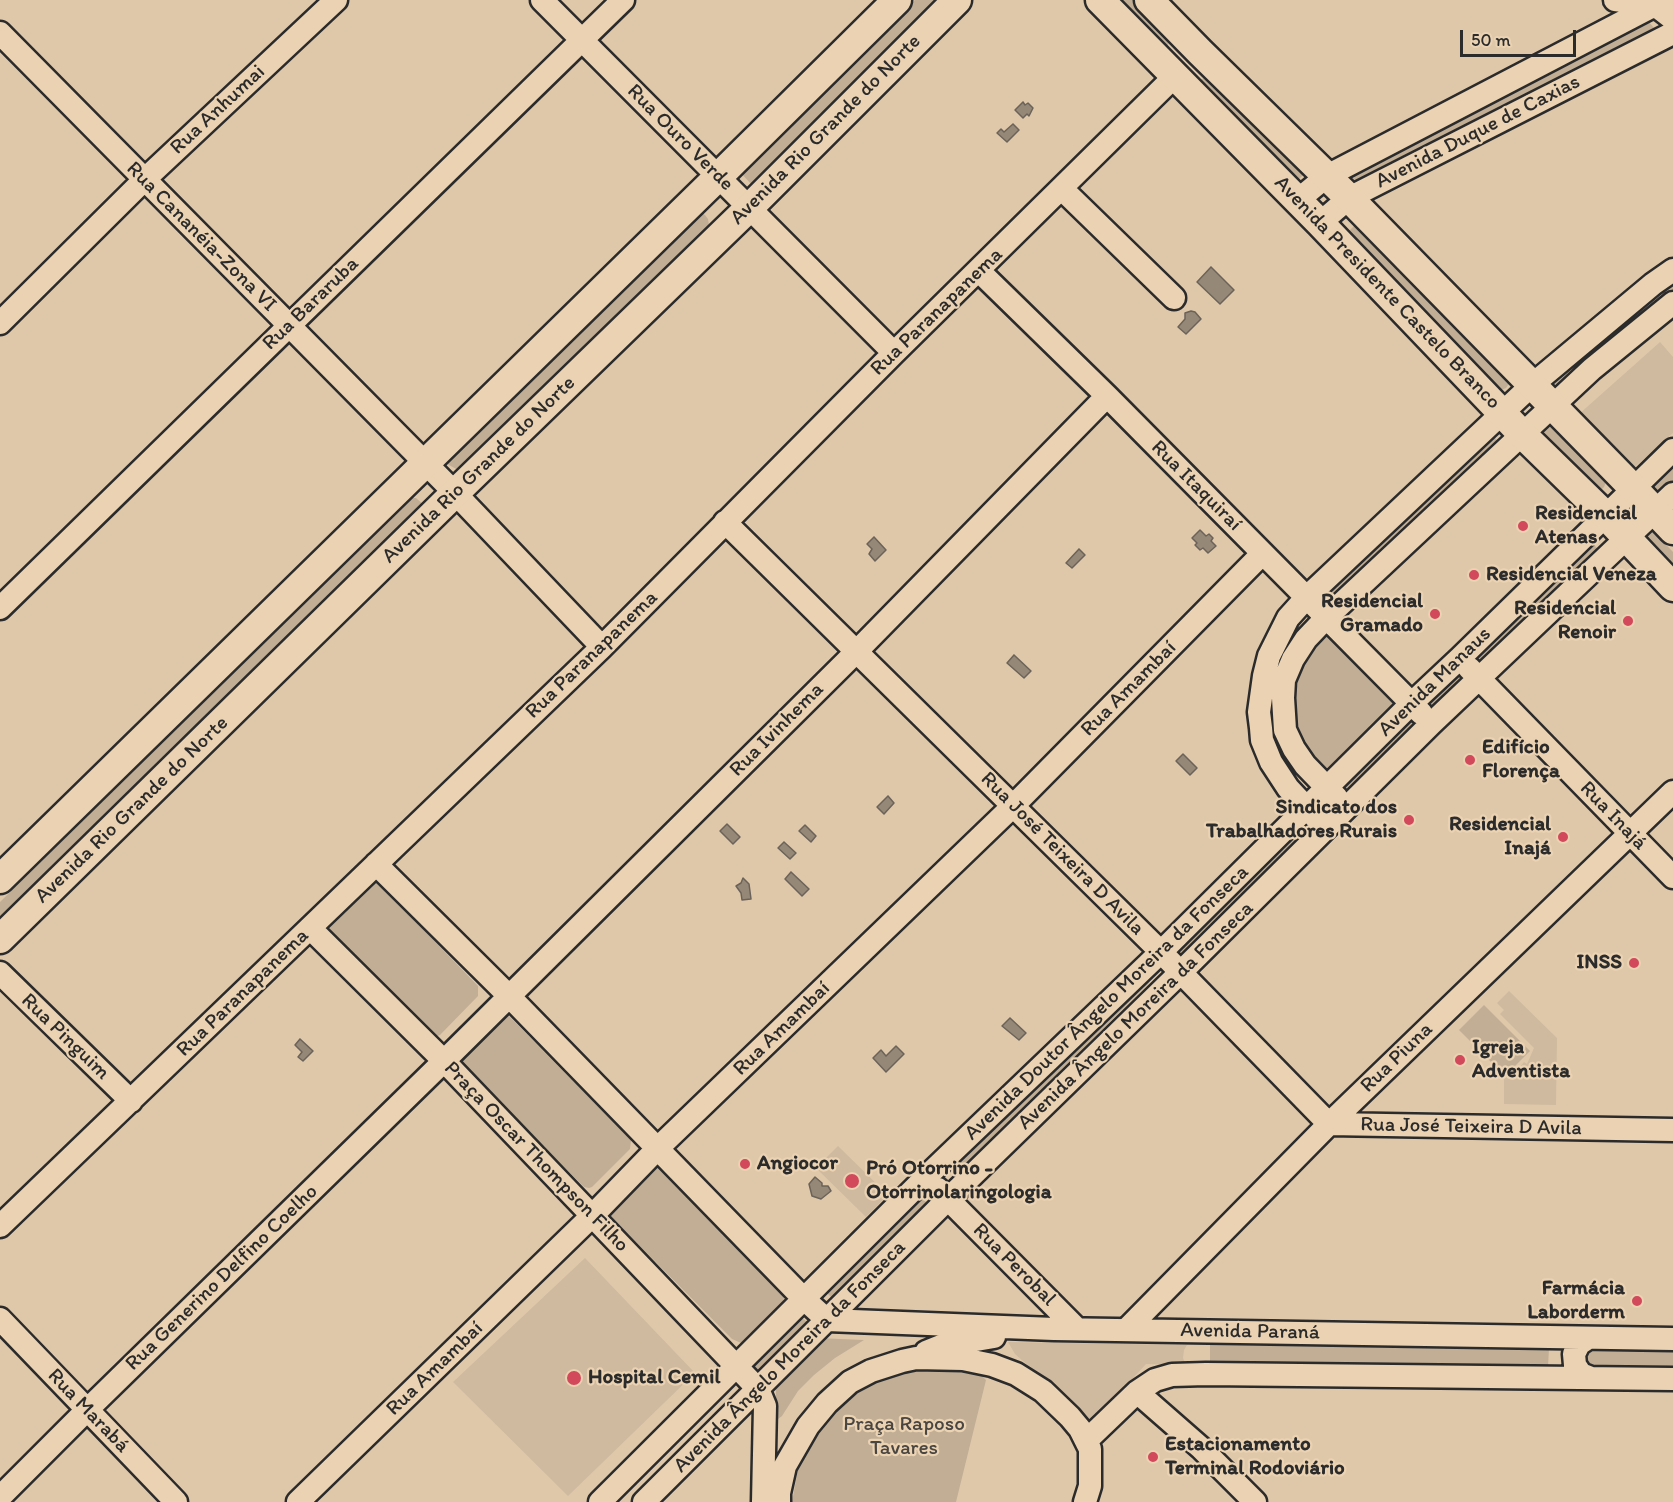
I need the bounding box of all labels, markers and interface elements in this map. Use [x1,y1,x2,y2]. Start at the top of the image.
scale bar [1463,18,1578,56]
street label: Avenida Rio Grande do Norte [725,29,927,231]
text: 50 m [1471,29,1511,51]
street label: Rua Anhumai [165,60,271,160]
street label: Avenida Duque de Caxias [1372,70,1584,194]
street label: Rua Ouro Verde [621,79,739,197]
street label: Rua Cananéia-Zona VI [121,157,281,317]
street label: Avenida Presidente Castelo Branco [1268,171,1506,415]
street label: Rua Paranapanema [866,242,1008,382]
street label: Rua Bararuba [258,252,364,356]
street label: Avenida Rio Grande do Norte [377,371,581,569]
street label: Rua Itaquiraí [1145,435,1247,537]
place label: Residencial Atenas [1535,501,1637,551]
marker: Residencial Atenas [1516,519,1530,533]
place label: Residencial Veneza [1486,562,1657,588]
marker: Residencial Veneza [1467,568,1481,582]
street label: Rua Paranapanema [521,585,663,725]
place label: Residencial Gramado [1321,589,1423,639]
place label: Residencial Renoir [1514,596,1616,646]
marker: Residencial Gramado [1428,607,1442,621]
marker: Residencial Renoir [1621,614,1635,628]
street label: Avenida Manaus [1373,622,1497,742]
street label: Rua Amambaí [1076,636,1182,742]
street label: Rua Ivinhema [725,678,829,782]
street label: Avenida Rio Grande do Norte [30,711,234,909]
place label: Edifício Florença [1482,735,1560,785]
marker: Edifício Florença [1463,753,1477,767]
street label: Rua José Teixeira D Avila [975,767,1149,941]
street label: Rua Inajá [1574,776,1652,856]
place label: Sindicato dos Trabalhadores Rurais [1206,795,1397,845]
place label: Residencial Inajá [1449,812,1551,862]
marker: Sindicato dos Trabalhadores Rurais [1402,813,1416,827]
marker: Residencial Inajá [1556,830,1570,844]
street label: Avenida Doutor Ângelo Moreira da Fonseca [960,860,1254,1146]
street label: Avenida Ângelo Moreira da Fonseca [1013,896,1259,1136]
street label: Rua Paranapanema [172,923,314,1063]
place label: INSS [1576,950,1622,976]
marker: INSS [1627,956,1641,970]
street label: Rua Amambaí [728,977,836,1081]
street label: Rua Pinguim [15,988,115,1086]
street label: Rua Piuna [1356,1017,1438,1099]
place label: Igreja Adventista [1472,1035,1570,1085]
marker: Igreja Adventista [1453,1053,1467,1067]
street label: Praça Oscar Thompson Filho [438,1056,634,1258]
street label: Rua José Teixeira D Avila [1360,1112,1582,1142]
place label: Angiocor [757,1151,838,1177]
place label: Pró Otorrino - Otorrinolaringologia [866,1156,1052,1206]
marker: Angiocor [738,1157,752,1171]
marker: Pró Otorrino - Otorrinolaringologia [843,1172,861,1190]
street label: Rua Generino Delfino Coelho [121,1179,323,1377]
street label: Rua Perobal [967,1218,1061,1312]
street label: Avenida Ângelo Moreira da Fonseca [669,1236,911,1478]
place label: Farmácia Laborderm [1527,1276,1625,1326]
marker: Farmácia Laborderm [1630,1294,1644,1308]
street label: Rua Amambaí [381,1317,489,1421]
street label: Avenida Paraná [1180,1318,1320,1346]
street label: Rua Marabá [42,1364,134,1458]
place label: Hospital Cemil [588,1365,720,1391]
marker: Hospital Cemil [565,1369,583,1387]
park label: Praça Raposo Tavares [843,1412,965,1462]
place label: Estacionamento Terminal Rodoviário [1165,1432,1345,1482]
marker: Estacionamento Terminal Rodoviário [1146,1450,1160,1464]

